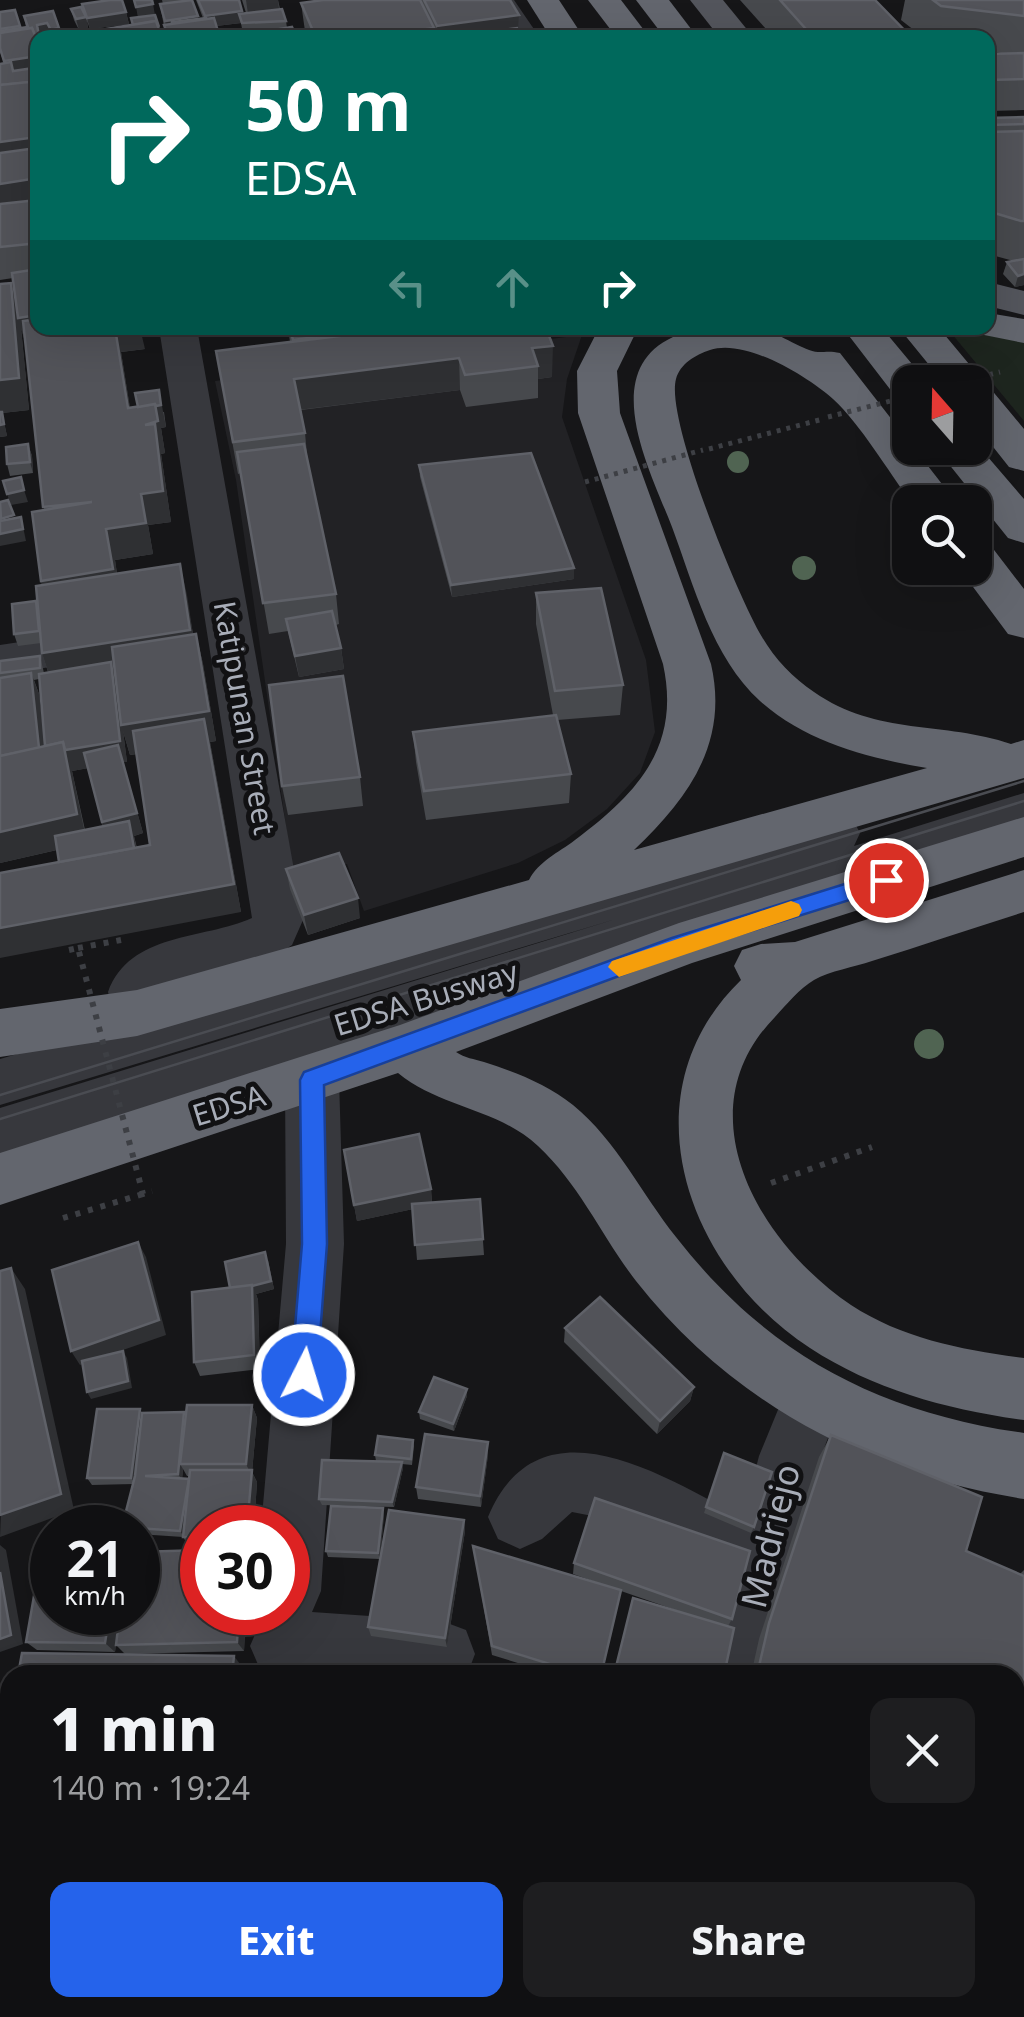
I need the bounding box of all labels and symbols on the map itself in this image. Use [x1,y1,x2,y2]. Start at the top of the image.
north arrow [892,365,992,465]
street label: Katipunan Street [205,598,286,838]
pin [844,838,929,923]
street label: EDSA Busway [329,950,523,1045]
street label: EDSA [187,1074,271,1135]
position arrow [252,1323,356,1427]
street label: Madriejo [729,1459,810,1612]
speed limit sign: 30 [180,1505,310,1635]

